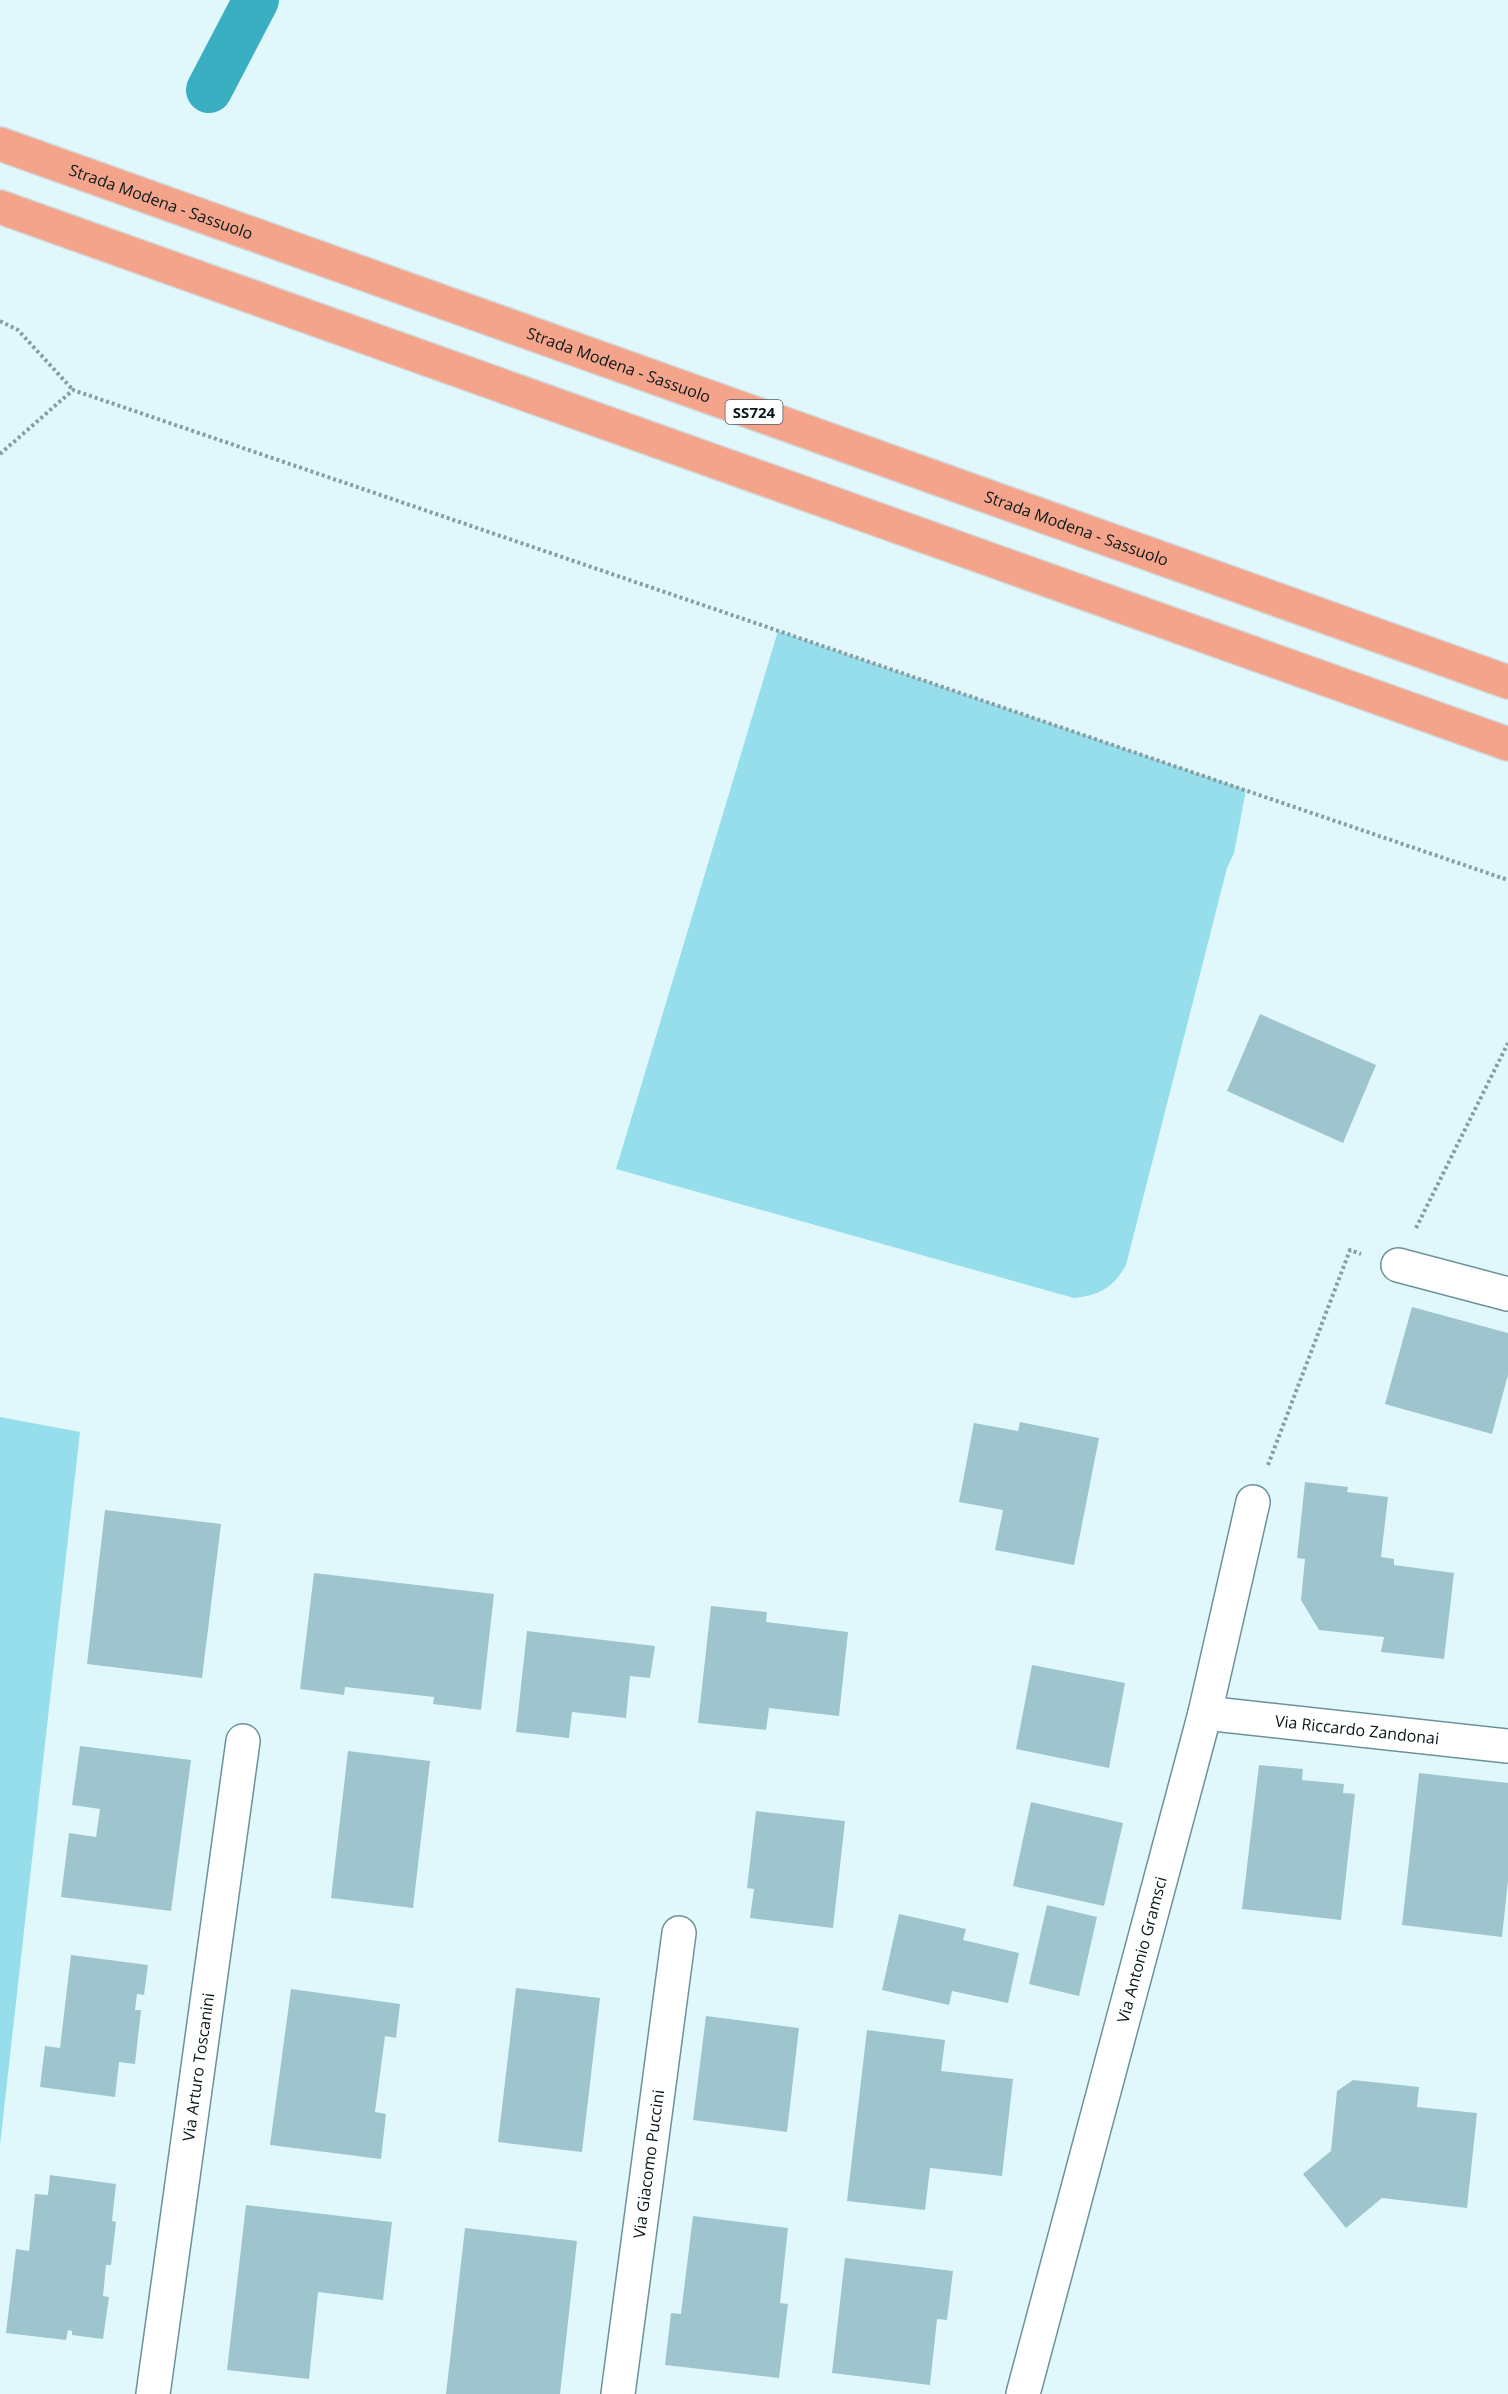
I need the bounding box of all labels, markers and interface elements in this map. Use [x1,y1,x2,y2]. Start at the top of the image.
street label: Strada Modena - Sassuolo [66,159,256,244]
street label: Strada Modena - Sassuolo [524,322,714,408]
road number: SS724 [726,400,783,424]
street label: Strada Modena - Sassuolo [982,485,1171,571]
street label: Via Riccardo Zandonai [1274,1710,1440,1749]
street label: Via Antonio Gramsci [1112,1874,1172,2025]
street label: Via Arturo Toscanini [177,1992,219,2143]
street label: Via Giacomo Puccini [628,2088,669,2240]

